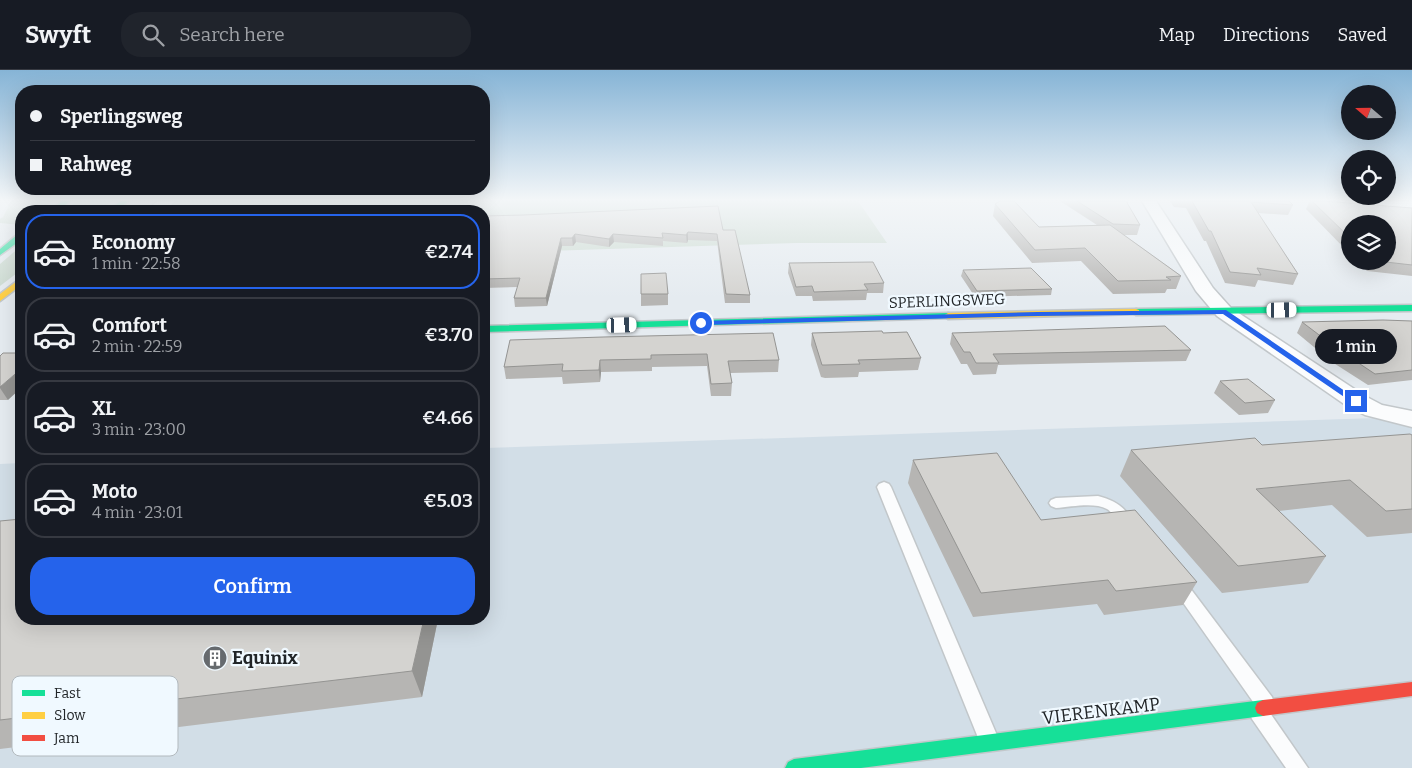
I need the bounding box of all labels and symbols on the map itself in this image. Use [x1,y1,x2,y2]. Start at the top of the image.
north arrow [1341,85,1396,140]
street label: SPERLINGSWEG [889,290,1005,312]
car [1266,302,1297,318]
route start [690,312,712,334]
car [606,317,637,333]
callout: 1 min [1315,328,1397,364]
route end [1345,390,1367,412]
building icon: Equinix [202,645,228,671]
place label: Equinix [232,647,299,669]
legend [12,676,178,756]
text: Fast [54,685,81,702]
street label: VIERENKAMP [1041,693,1161,729]
text: Slow [54,707,86,724]
text: Jam [53,730,80,747]

